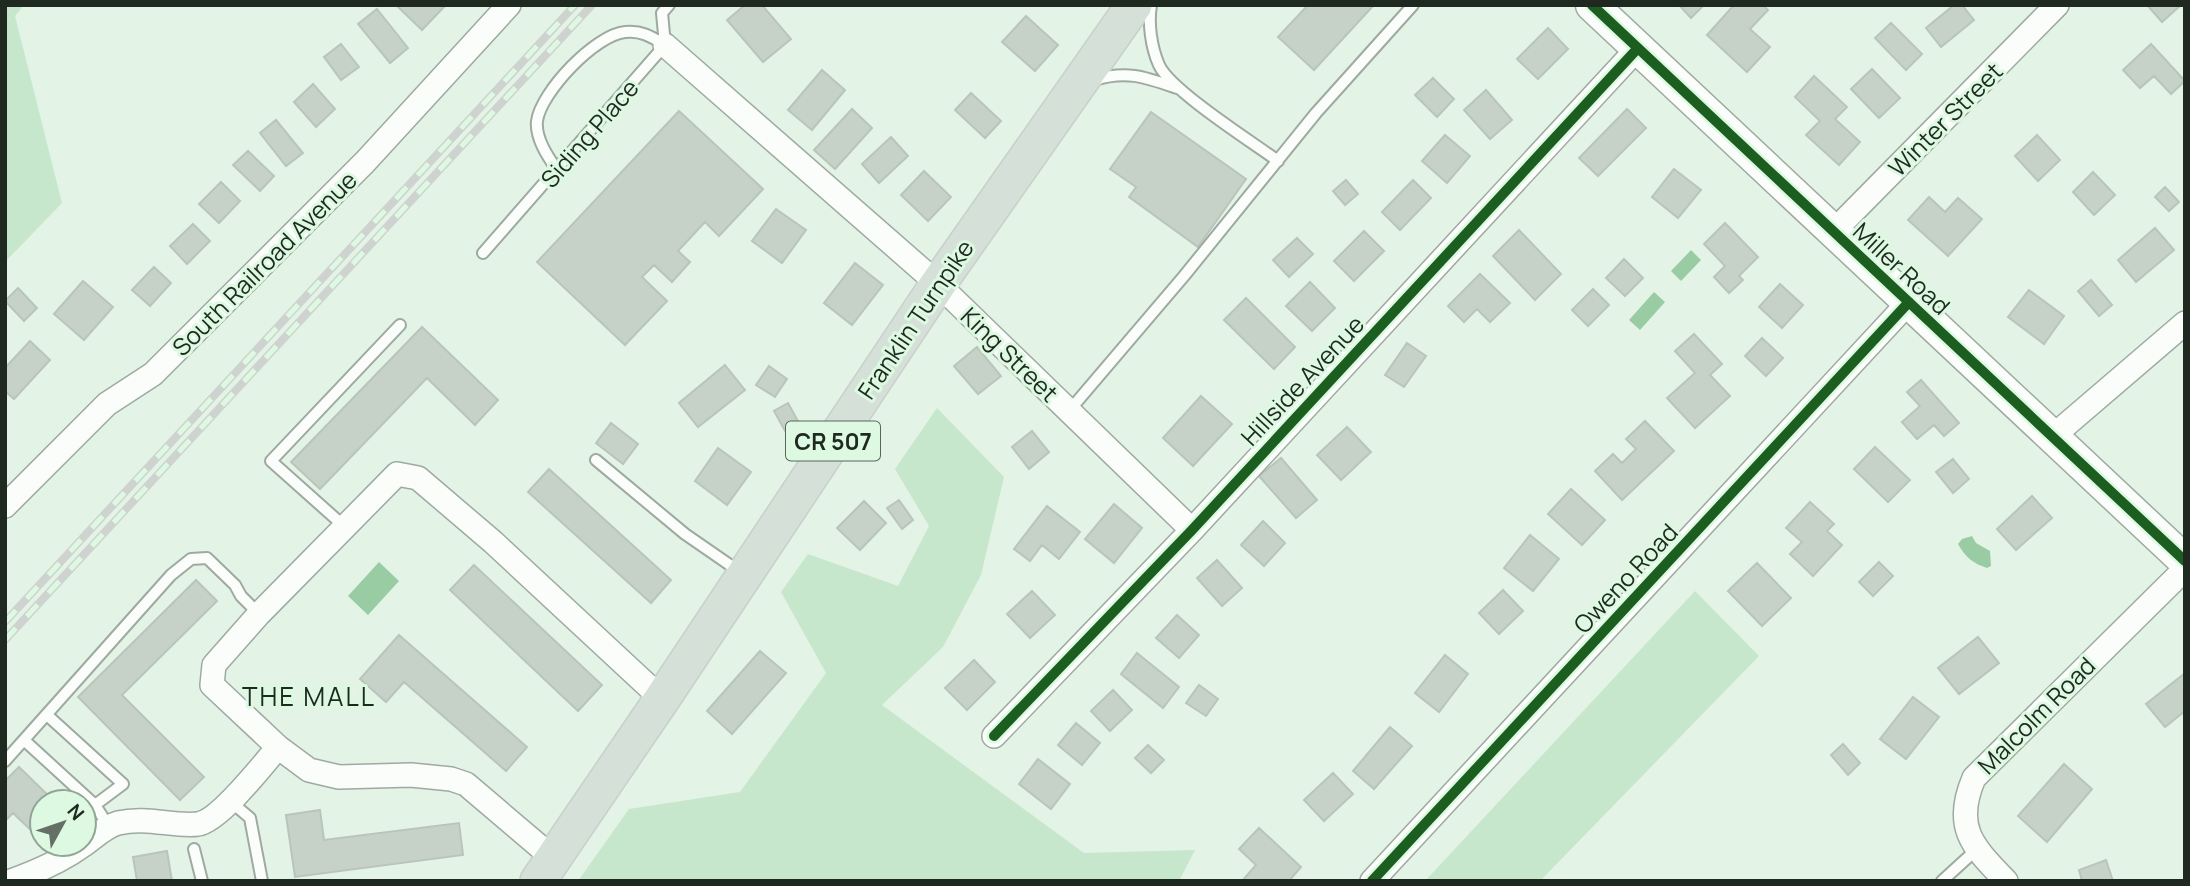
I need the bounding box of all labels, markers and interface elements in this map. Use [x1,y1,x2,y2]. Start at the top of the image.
street label: Winter Street [1881,55,2009,183]
street label: Siding Place [533,72,645,194]
street label: South Railroad Avenue [164,163,364,363]
street label: Miller Road [1846,215,1958,321]
street label: Franklin Turnpike [849,233,981,405]
street label: King Street [954,299,1066,409]
street label: Hillside Avenue [1233,308,1371,452]
road number: CR 507 [786,422,880,461]
street label: Oweno Road [1566,516,1684,640]
street label: Malcolm Road [1970,649,2102,781]
district label: THE MALL [242,678,376,714]
north arrow [28,788,98,858]
text: N [62,798,90,826]

